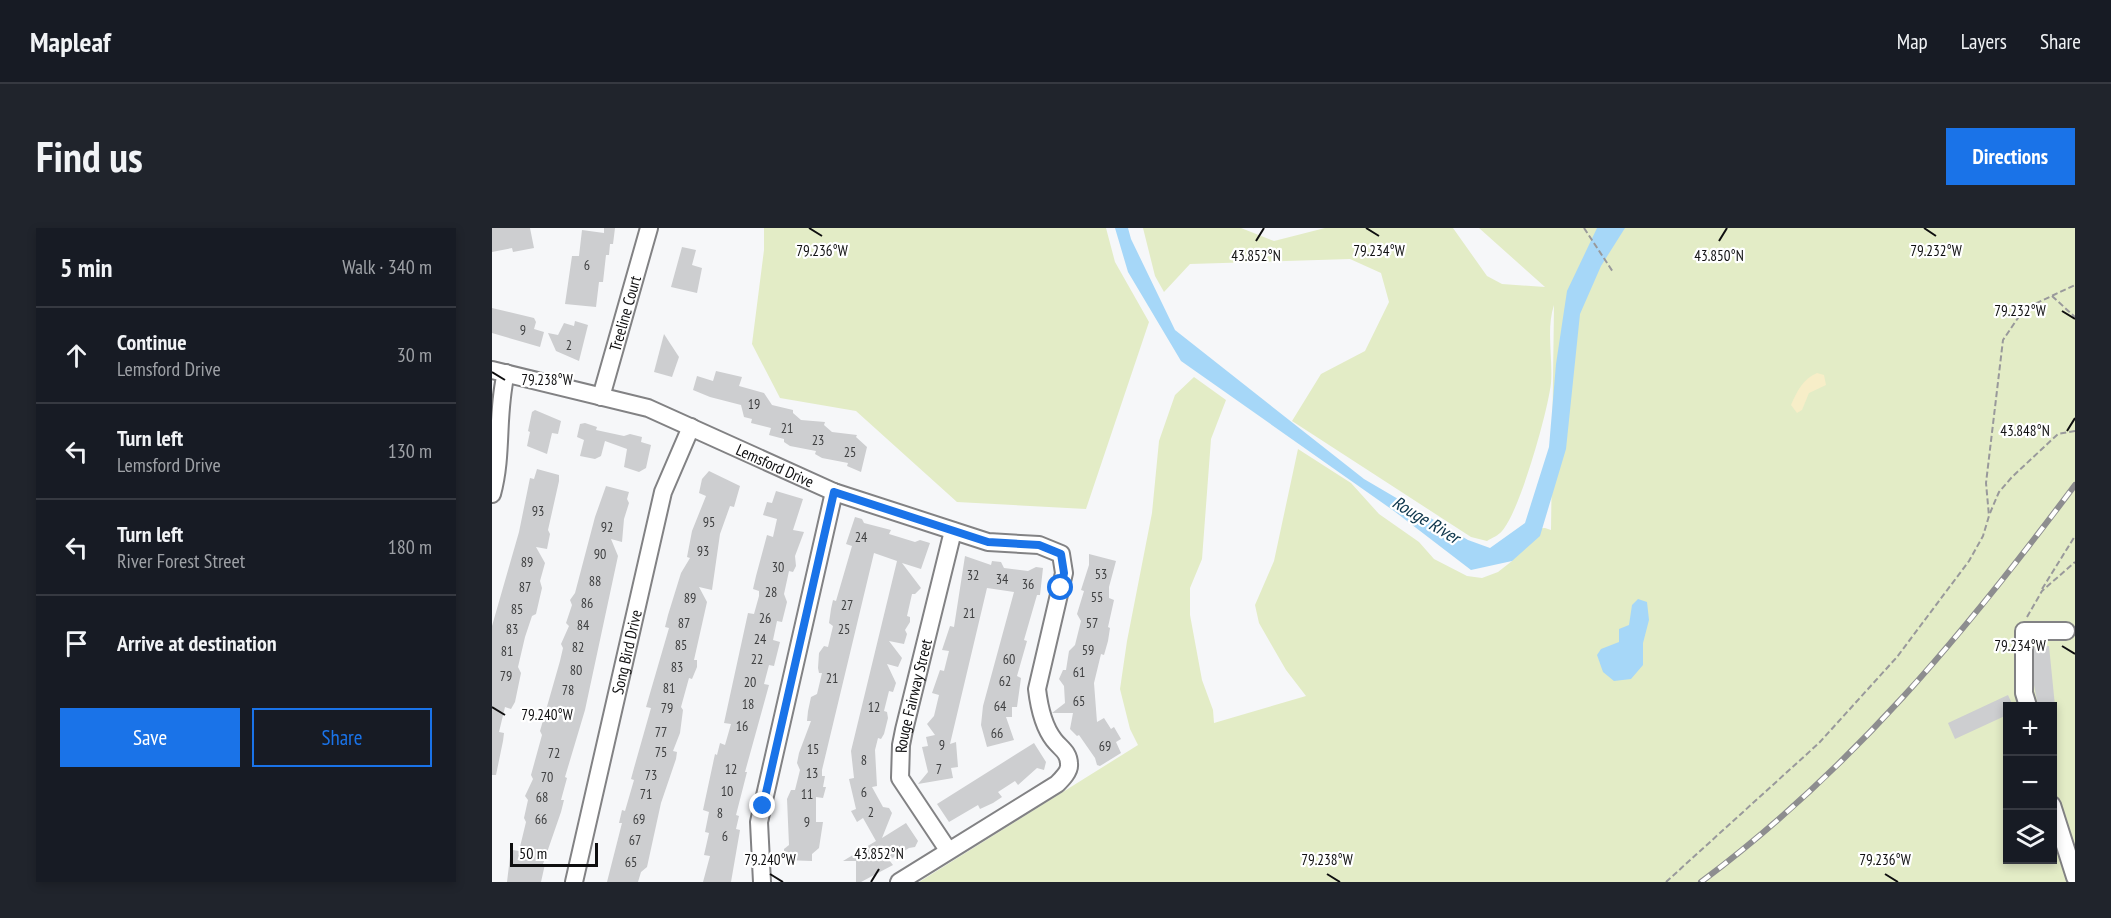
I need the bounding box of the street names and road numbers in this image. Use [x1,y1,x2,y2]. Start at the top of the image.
street label: Treeline Court [605,273,645,353]
street label: Lemsford Drive [733,439,817,492]
street label: Song Bird Drive [607,608,646,696]
street label: Rouge Fairway Street [891,636,936,753]

